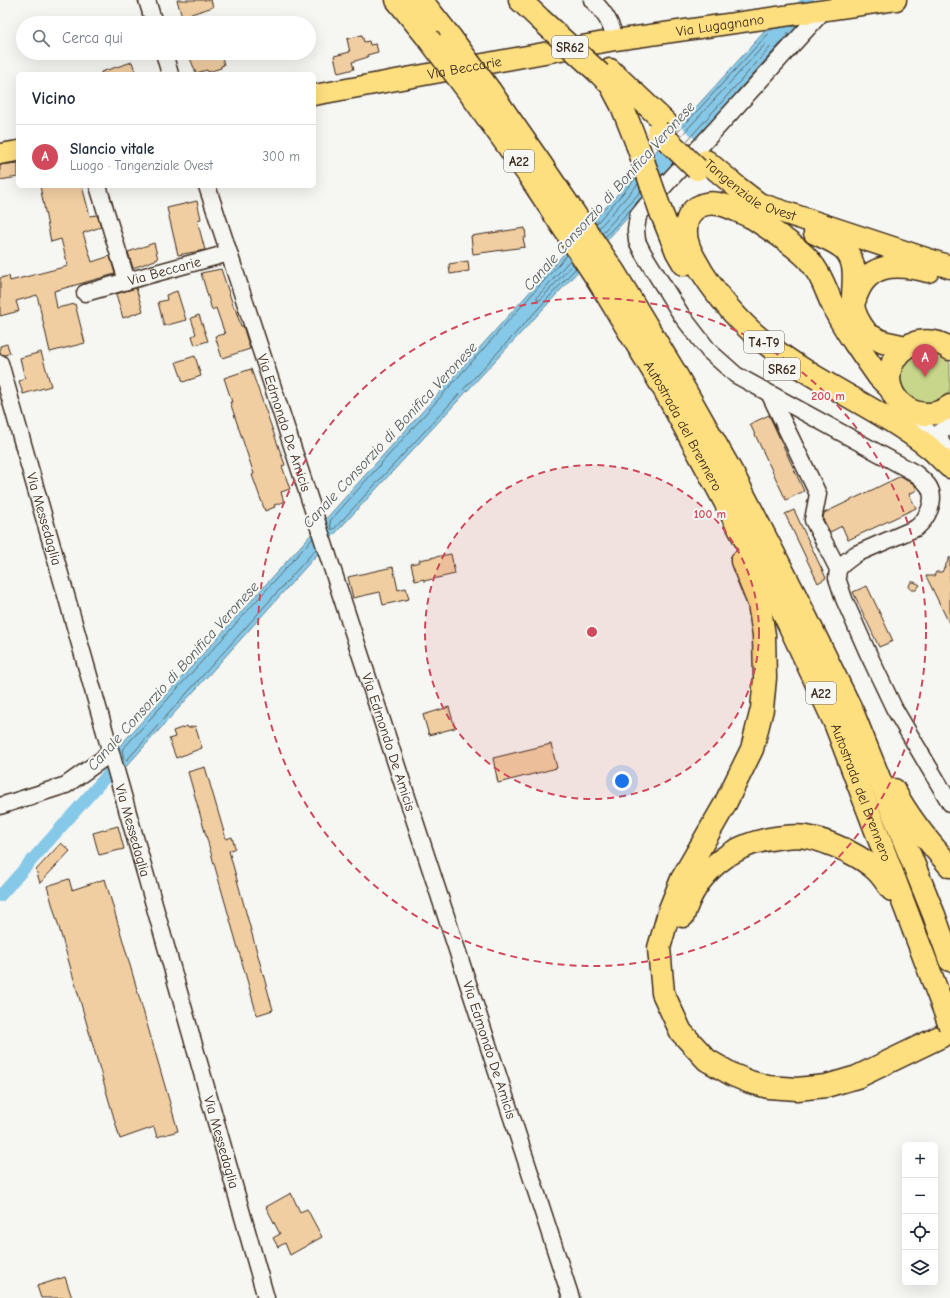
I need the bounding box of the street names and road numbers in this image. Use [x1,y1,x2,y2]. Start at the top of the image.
street label: Via Lugagnano [675,10,765,40]
road number: SR62 [552,36,588,58]
street label: Via Beccarie [426,52,503,83]
road number: A22 [504,150,534,172]
street label: Tangenziale Ovest [701,155,799,225]
street label: Via Beccarie [126,253,203,289]
road number: T4-T9 [744,331,784,353]
street label: Via Edmondo De Amicis [254,352,315,494]
street label: Autostrada del Brennero [640,357,726,494]
road number: SR62 [764,358,800,380]
street label: Via Messedaglia [23,471,66,567]
street label: Via Edmondo De Amicis [359,671,420,813]
road number: A22 [806,682,836,704]
street label: Autostrada del Brennero [827,721,895,864]
street label: Via Messedaglia [112,782,154,879]
street label: Via Edmondo De Amicis [459,979,520,1121]
street label: Via Messedaglia [200,1094,243,1190]

